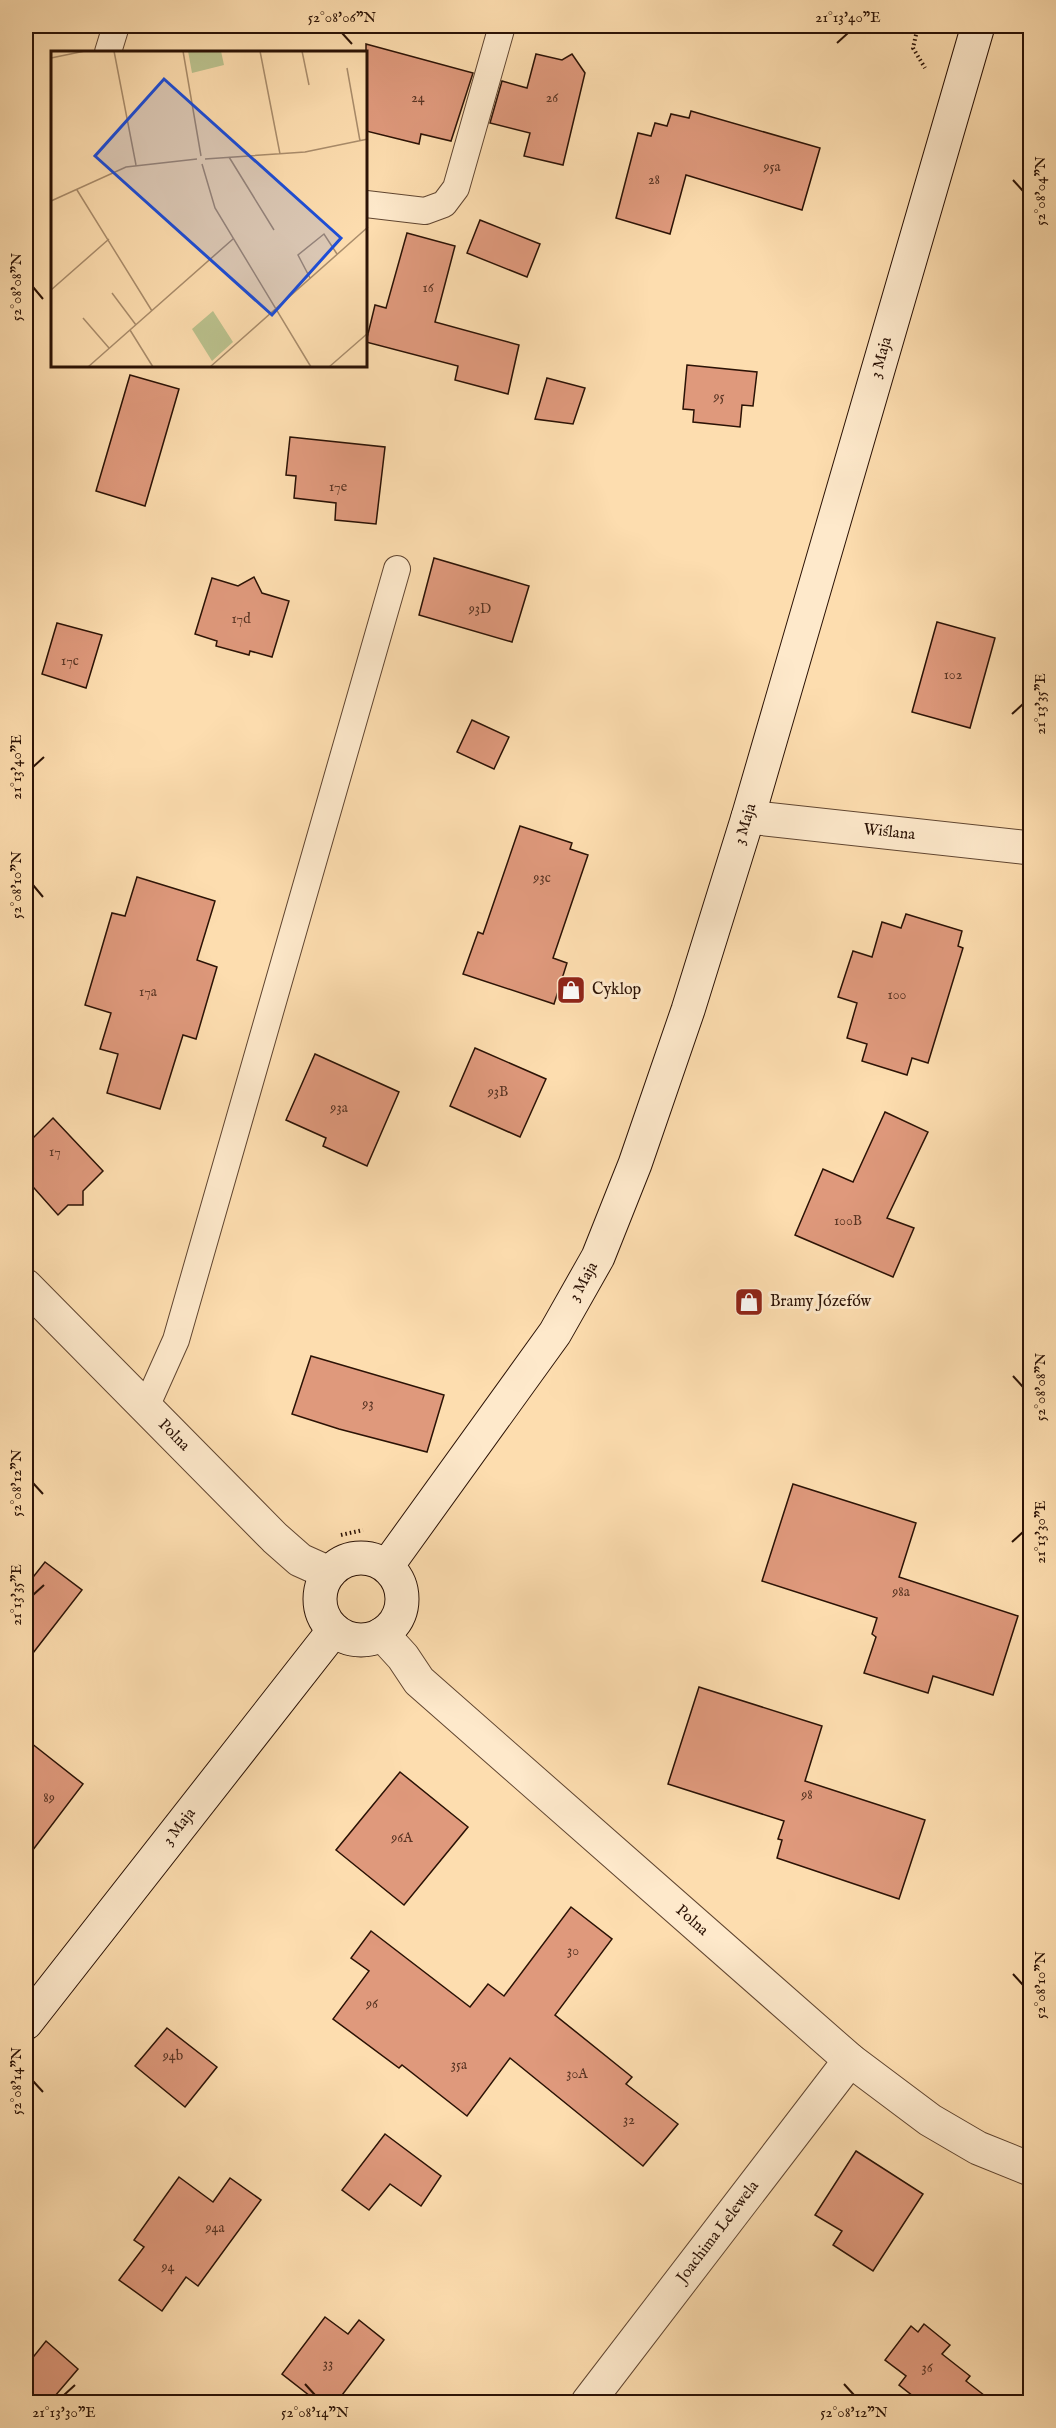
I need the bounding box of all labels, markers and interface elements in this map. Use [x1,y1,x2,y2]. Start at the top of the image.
text: 52°08'06"N [308,8,376,27]
text: 21°13'40"E [815,8,881,27]
inset map [51,51,368,368]
house number: 24 [411,89,425,107]
house number: 26 [546,89,559,107]
text: 52°08'04"N [1031,156,1050,226]
house number: 95a [762,158,782,176]
house number: 28 [648,171,660,189]
text: 52°08'08"N [7,253,26,321]
house number: 16 [422,279,435,297]
street label: 3 Maja [866,335,897,381]
house number: 95 [712,388,725,406]
house number: 17e [329,478,348,496]
house number: 93D [468,600,491,618]
house number: 17d [231,610,251,628]
house number: 17c [61,652,79,670]
house number: 102 [944,666,963,684]
text: 21°13'35"E [1031,673,1050,735]
text: 21°13'40"E [7,734,26,800]
street label: 3 Maja [730,801,761,847]
street label: Wiślana [862,820,916,845]
text: 52°08'10"N [7,851,26,919]
house number: 93c [532,869,551,887]
shop icon: Cyklop [555,974,587,1006]
place label: Cyklop [592,980,642,1000]
house number: 17a [139,983,158,1001]
house number: 100 [888,986,907,1004]
house number: 93B [487,1083,508,1101]
house number: 93a [329,1099,349,1117]
house number: 17 [49,1143,61,1161]
house number: 100B [834,1212,862,1230]
street label: 3 Maja [565,1259,603,1305]
shop icon: Bramy Józefów [733,1286,765,1318]
place label: Bramy Józefów [770,1292,872,1312]
text: 52°08'08"N [1031,1353,1050,1421]
house number: 93 [361,1395,374,1413]
street label: Polna [153,1415,194,1456]
text: 52°08'12"N [7,1449,26,1517]
text: 21°13'30"E [1031,1500,1050,1564]
text: 21°13'35"E [7,1564,26,1626]
house number: 98a [891,1583,911,1601]
house number: 98 [800,1786,813,1804]
house number: 89 [43,1789,55,1807]
street label: 3 Maja [159,1804,201,1850]
house number: 96A [390,1829,413,1847]
street label: Polna [671,1901,712,1941]
house number: 30 [567,1942,579,1960]
text: 52°08'10"N [1031,1951,1050,2019]
house number: 96 [365,1995,379,2013]
text: 52°08'14"N [7,2047,26,2115]
house number: 94b [162,2047,183,2065]
house number: 35a [451,2056,468,2074]
house number: 30A [566,2065,588,2083]
house number: 32 [623,2111,635,2129]
street label: Joachima Lelewela [671,2177,764,2289]
house number: 94a [205,2219,225,2237]
house number: 94 [161,2258,175,2276]
house number: 33 [323,2355,333,2373]
house number: 36 [921,2359,934,2377]
text: 21°13'30"E [32,2403,96,2422]
text: 52°08'14"N [281,2403,349,2422]
text: 52°08'12"N [820,2403,888,2422]

